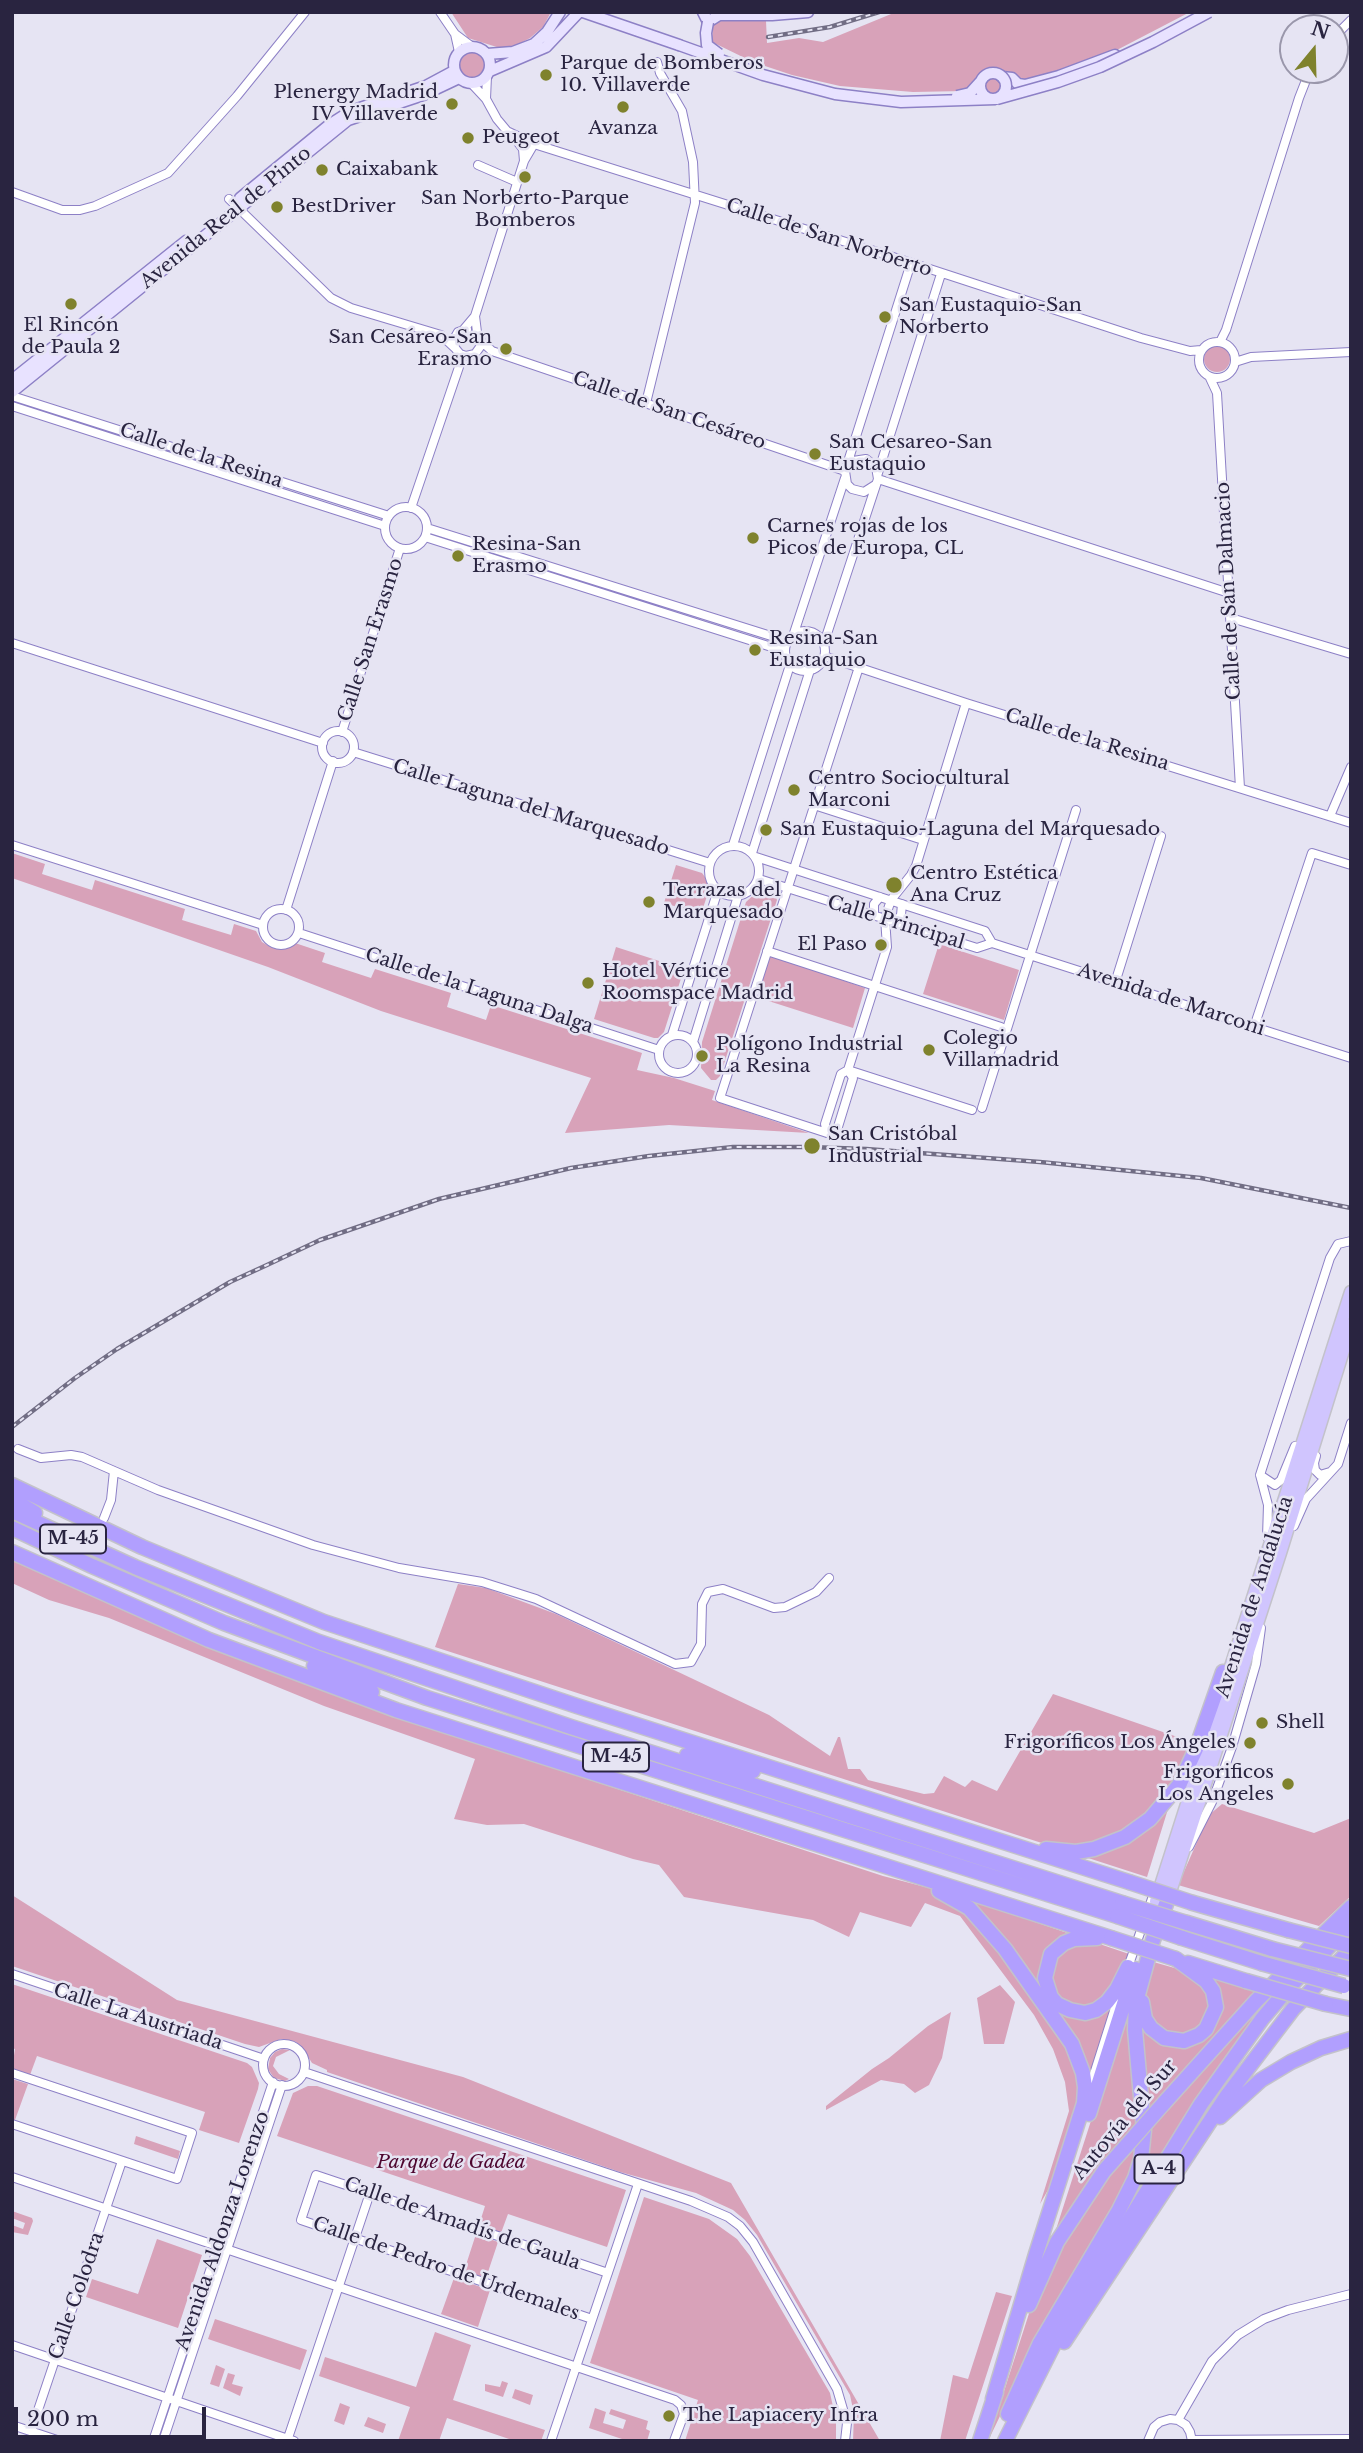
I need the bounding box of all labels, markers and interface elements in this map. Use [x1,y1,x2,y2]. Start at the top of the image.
north arrow [1279,14,1349,84]
text: N [1308,17,1333,44]
place label: Parque de Bomberos 10. Villaverde [560,53,763,97]
marker: Parque de Bomberos 10. Villaverde [538,67,554,83]
place label: Plenergy Madrid IV Villaverde [273,82,438,126]
marker: Plenergy Madrid IV Villaverde [444,96,460,112]
marker: Avanza [615,99,631,115]
place label: Avanza [588,118,658,140]
place label: Peugeot [482,127,560,149]
marker: Peugeot [460,130,476,146]
street label: Avenida Real de Pinto [136,142,316,294]
place label: Caixabank [336,159,438,181]
marker: Caixabank [314,162,330,178]
marker: San Norberto-Parque Bomberos [517,169,533,185]
place label: San Norberto-Parque Bomberos [421,188,629,232]
street label: Calle de San Norberto [723,194,935,282]
place label: BestDriver [291,196,396,218]
marker: BestDriver [269,199,285,215]
place label: San Eustaquio-San Norberto [899,295,1082,339]
marker: El Rincón de Paula 2 [63,296,79,312]
marker: San Eustaquio-San Norberto [877,309,893,325]
place label: El Rincón de Paula 2 [21,315,121,359]
place label: San Cesáreo-San Erasmo [329,327,492,371]
marker: San Cesáreo-San Erasmo [498,341,514,357]
street label: Calle de San Cesáreo [570,367,768,455]
street label: Calle de la Resina [117,419,285,493]
place label: San Cesareo-San Eustaquio [829,432,992,476]
marker: San Cesareo-San Eustaquio [807,446,823,462]
street label: Calle de San Dalmacio [1212,481,1246,701]
place label: Carnes rojas de los Picos de Europa, CL [767,516,963,560]
marker: Carnes rojas de los Picos de Europa, CL [745,530,761,546]
place label: Resina-San Erasmo [472,534,581,578]
marker: Resina-San Erasmo [450,548,466,564]
street label: Calle San Erasmo [334,555,408,725]
place label: Resina-San Eustaquio [769,628,878,672]
marker: Resina-San Eustaquio [747,642,763,658]
street label: Calle de la Resina [1002,704,1172,776]
street label: Calle Laguna del Marquesado [390,755,672,861]
place label: Centro Sociocultural Marconi [808,768,1010,812]
marker: Centro Sociocultural Marconi [786,782,802,798]
place label: San Eustaquio-Laguna del Marquesado [780,819,1160,841]
marker: San Eustaquio-Laguna del Marquesado [758,822,774,838]
place label: Centro Estética Ana Cruz [910,863,1058,907]
marker: Centro Estética Ana Cruz [884,875,904,895]
place label: Terrazas del Marquesado [663,880,784,924]
street label: Calle Principal [825,891,967,955]
marker: Terrazas del Marquesado [641,894,657,910]
place label: El Paso [797,934,867,956]
marker: El Paso [873,937,889,953]
street label: Calle de la Laguna Dalga [362,943,596,1039]
street label: Avenida de Marconi [1075,959,1267,1041]
place label: Hotel Vértice Roomspace Madrid [602,961,793,1005]
marker: Hotel Vértice Roomspace Madrid [580,975,596,991]
place label: Colegio Villamadrid [943,1028,1059,1072]
place label: Polígono Industrial La Resina [716,1034,903,1078]
marker: Colegio Villamadrid [921,1042,937,1058]
marker: Polígono Industrial La Resina [694,1048,710,1064]
place label: San Cristóbal Industrial [828,1124,957,1168]
marker: San Cristóbal Industrial [802,1136,822,1156]
street label: Avenida de Andalucía [1212,1493,1298,1701]
road number: M-45 [40,1524,106,1554]
place label: Shell [1276,1712,1325,1734]
marker: Shell [1254,1715,1270,1731]
place label: Frigoríficos Los Ángeles [1004,1732,1236,1754]
marker: Frigoríficos Los Ángeles [1242,1735,1258,1751]
road number: M-45 [583,1742,649,1772]
place label: Frigorificos Los Angeles [1158,1762,1274,1806]
marker: Frigorificos Los Angeles [1280,1776,1296,1792]
street label: Calle La Austriada [50,1979,226,2055]
street label: Autovía del Sur [1068,2055,1182,2185]
street label: Avenida Aldonza Lorenzo [171,2108,275,2354]
park label: Parque de Gadea [376,2152,526,2174]
road number: A-4 [1134,2154,1184,2183]
street label: Calle de Amadís de Gaula [341,2173,583,2275]
street label: Calle de Pedro de Urdemales [310,2213,582,2325]
street label: Calle Colodra [45,2229,109,2363]
scale bar [18,2394,210,2438]
place label: The Lapiacery Infra [683,2405,878,2427]
text: 200 m [27,2406,98,2432]
marker: The Lapiacery Infra [661,2408,677,2424]

